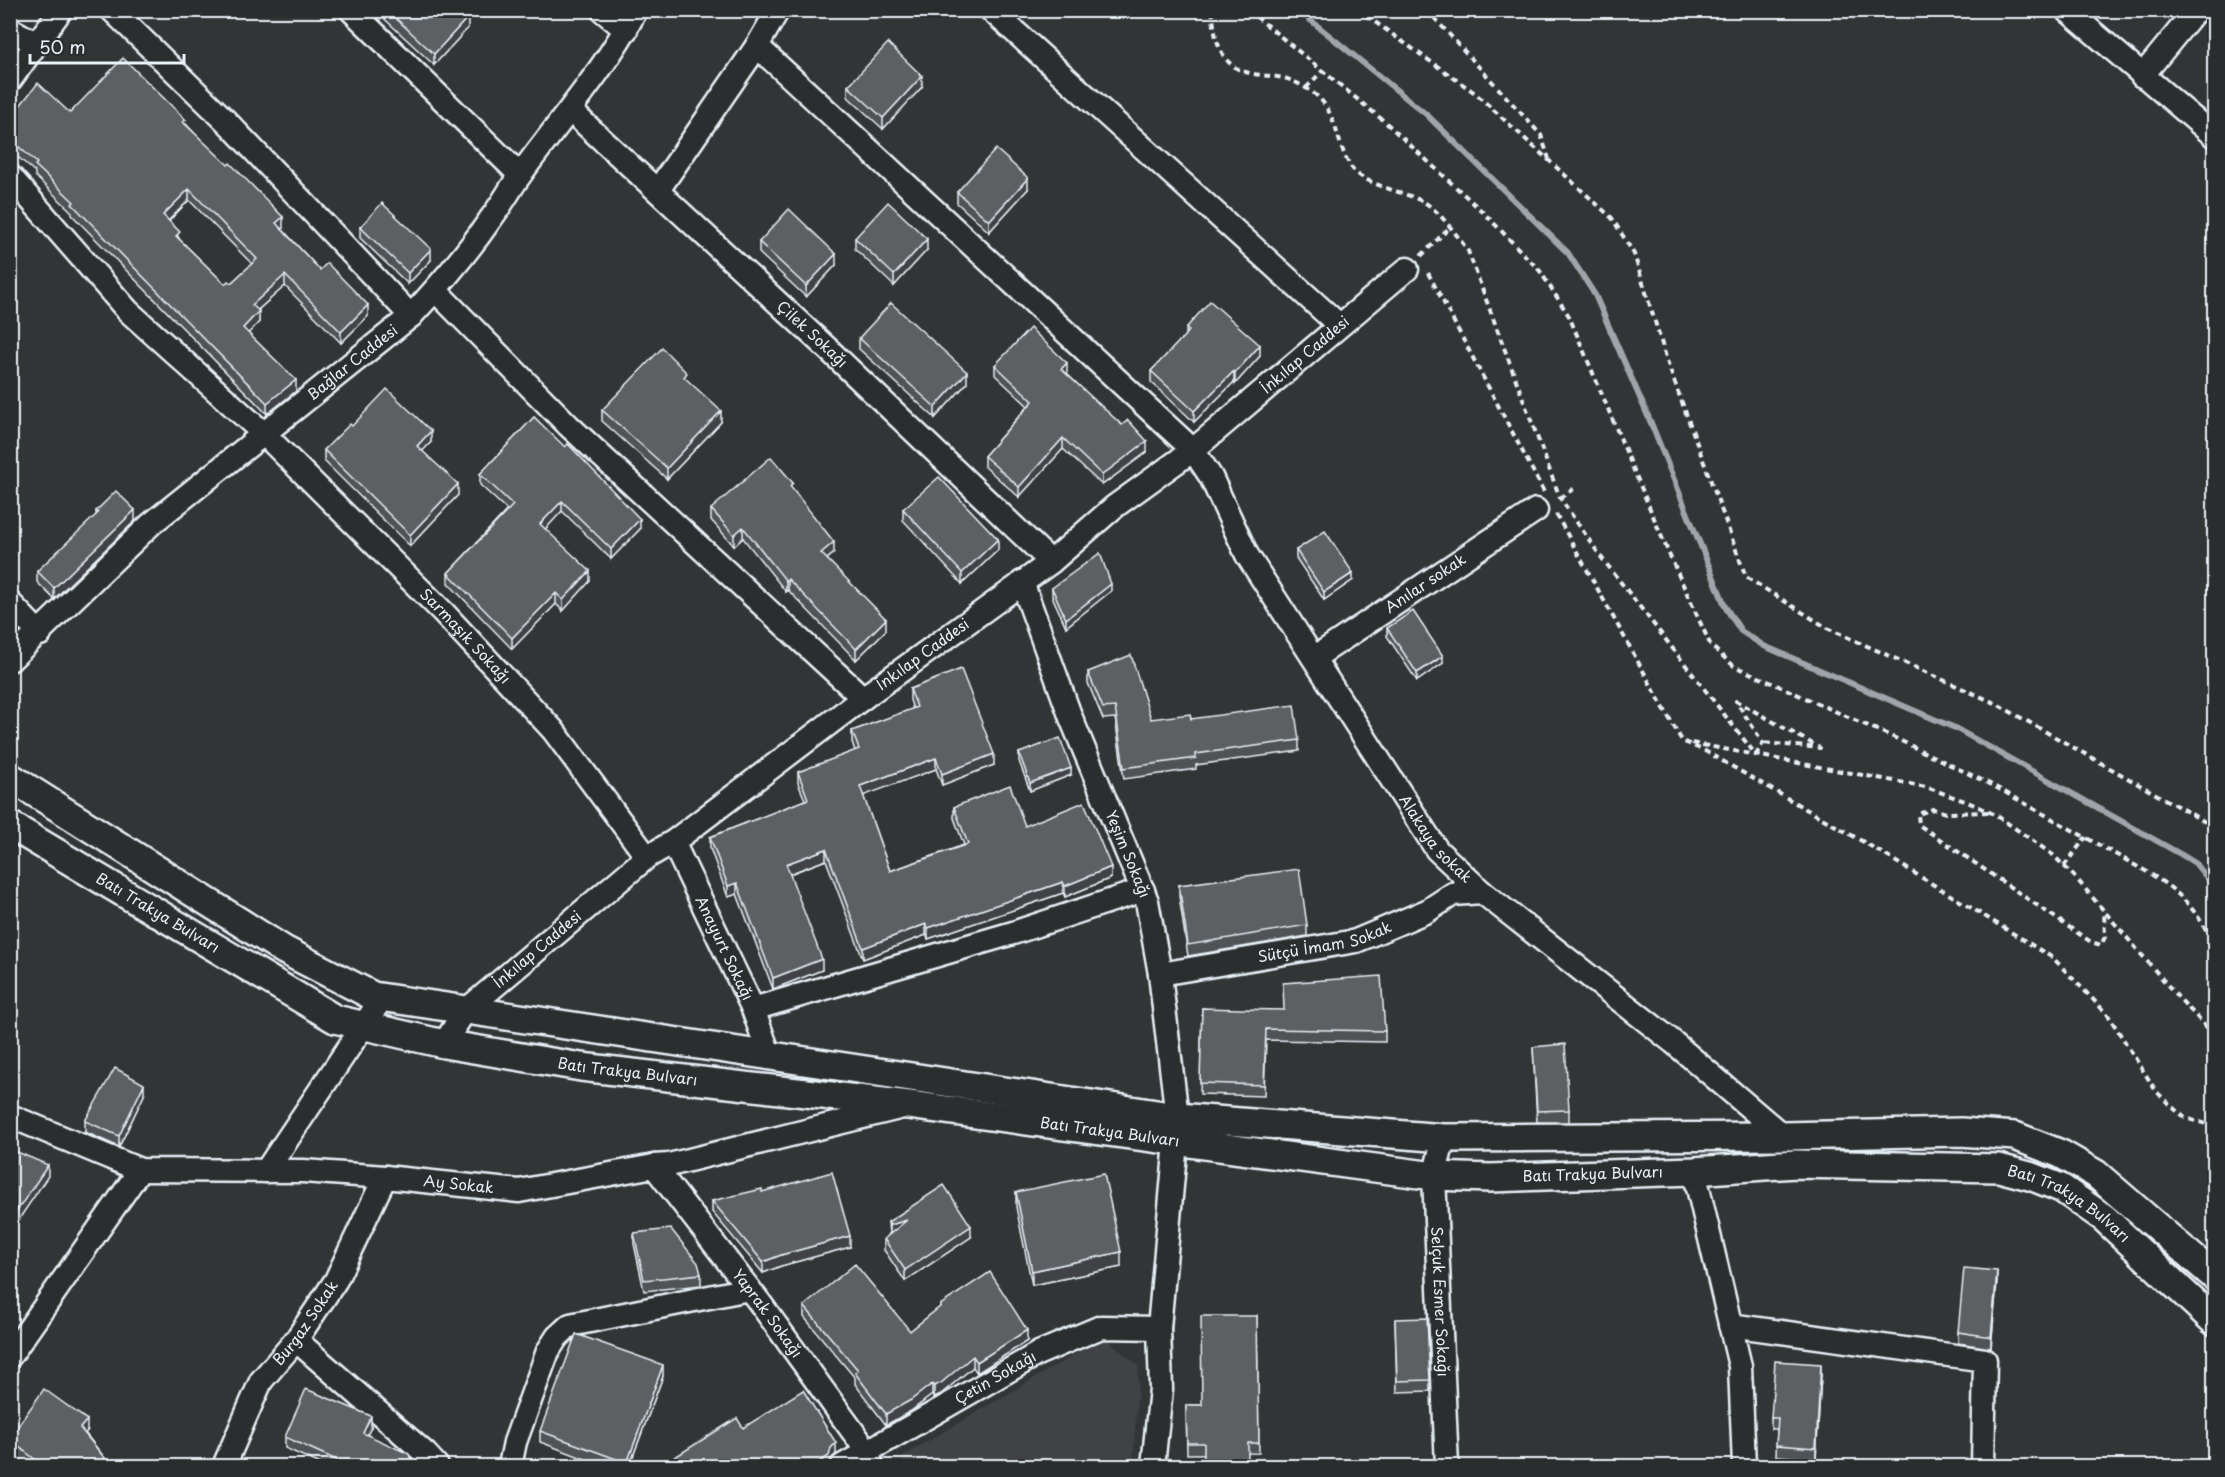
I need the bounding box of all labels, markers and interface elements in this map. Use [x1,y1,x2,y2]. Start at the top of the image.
scale bar [30,27,184,65]
text: 50 m [39,33,86,60]
street label: Çilek Sokağı [772,294,854,372]
street label: İnkılap Caddesi [1255,310,1354,398]
street label: Bağlar Caddesi [301,318,402,405]
street label: Anılar sokak [1379,547,1470,618]
street label: Sarmaşık Sokağı [415,582,517,688]
street label: İnkılap Caddesi [871,612,973,695]
street label: Alakaya sokak [1394,790,1478,888]
street label: Yeşim Sokağı [1101,806,1157,901]
street label: Batı Trakya Bulvarı [92,866,225,958]
street label: Anayurt Sokağı [691,892,760,1004]
street label: İnkılap Caddesi [487,904,586,993]
street label: Sütçü İmam Sokak [1256,914,1395,967]
street label: Batı Trakya Bulvarı [556,1050,699,1090]
street label: Batı Trakya Bulvarı [1039,1110,1181,1151]
street label: Batı Trakya Bulvarı [2005,1158,2136,1247]
street label: Batı Trakya Bulvarı [1522,1159,1663,1187]
street label: Ay Sokak [423,1168,495,1198]
street label: Selçuk Esmer Sokağı [1426,1226,1456,1377]
street label: Yaprak Sokağı [728,1263,809,1362]
street label: Burgaz Sokak [266,1275,343,1370]
street label: Çetin Sokağı [950,1344,1040,1409]

